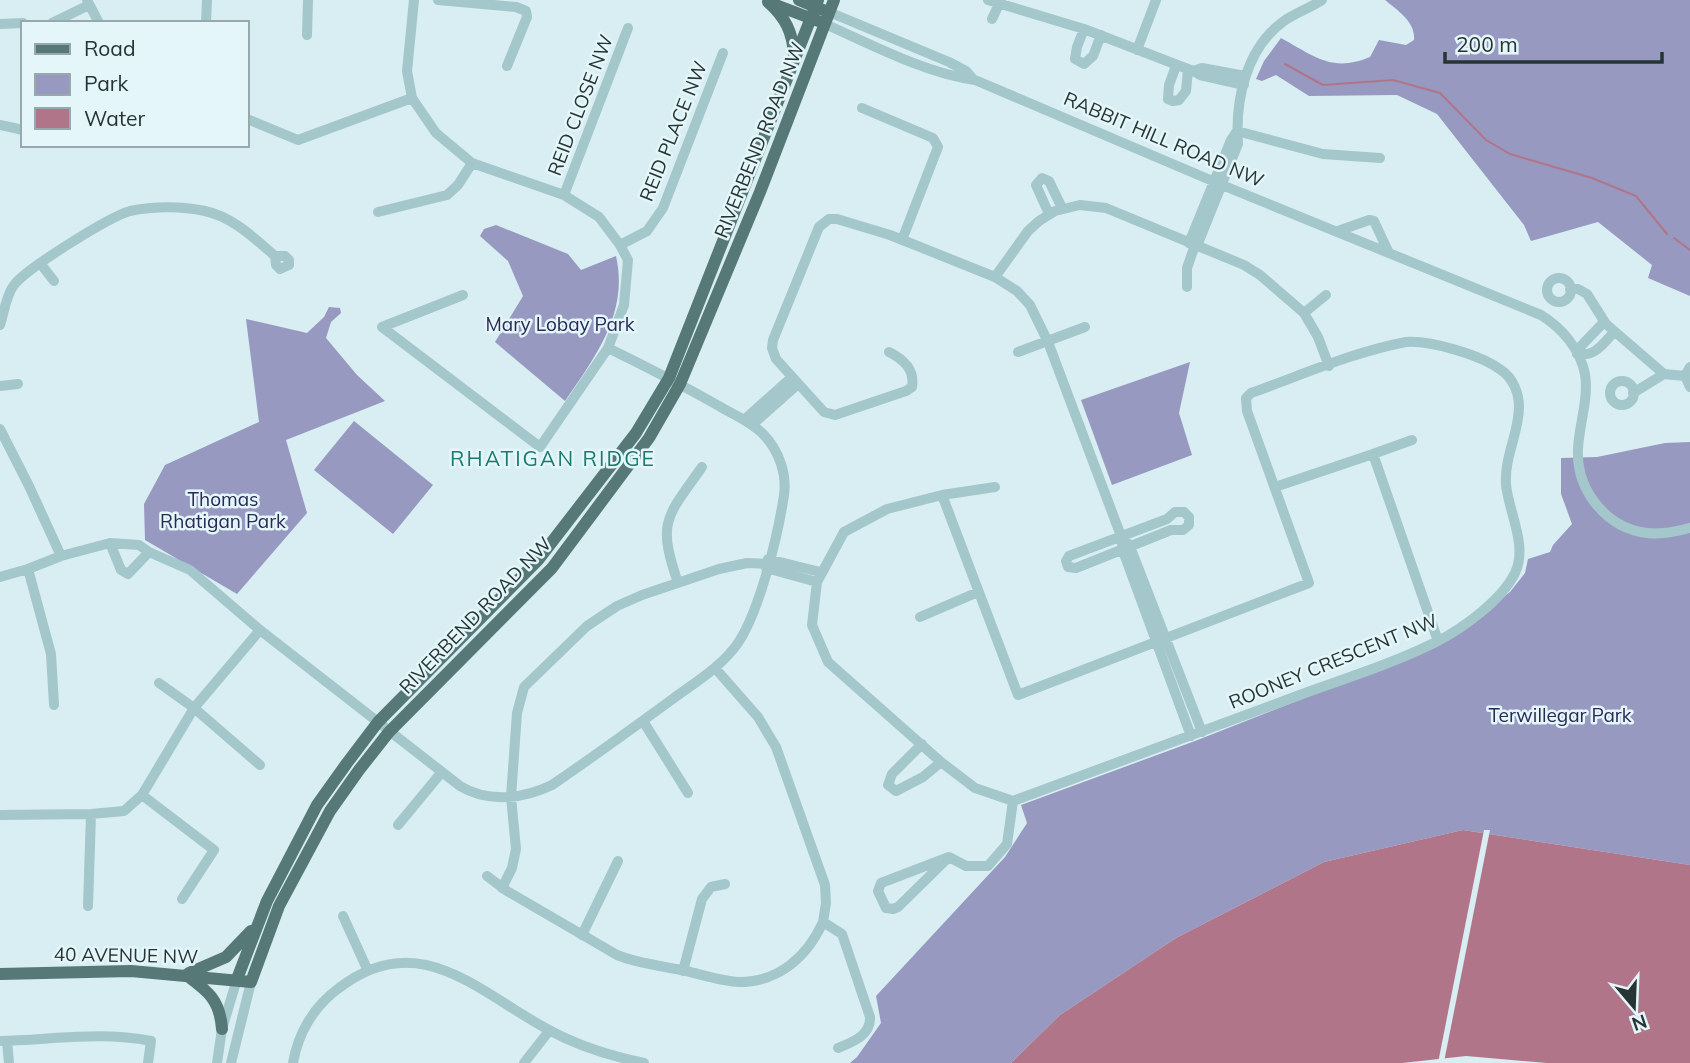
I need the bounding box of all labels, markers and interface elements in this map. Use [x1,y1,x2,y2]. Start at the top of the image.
legend [21,21,248,147]
scale bar [1445,21,1662,65]
street label: REID CLOSE NW [542,31,618,179]
text: 200 m [1456,31,1518,57]
text: Road [84,35,135,61]
street label: RIVERBEND ROAD NW [709,39,809,241]
street label: REID PLACE NW [634,57,712,205]
text: Park [84,70,128,96]
street label: RABBIT HILL ROAD NW [1060,86,1268,192]
text: Water [84,105,145,131]
park label: Mary Lobay Park [485,312,635,336]
district label: RHATIGAN RIDGE [450,445,656,471]
park label: Thomas Rhatigan Park [160,487,286,533]
street label: RIVERBEND ROAD NW [394,531,556,699]
street label: ROONEY CRESCENT NW [1225,608,1441,714]
park label: Terwillegar Park [1489,703,1632,727]
street label: 40 AVENUE NW [53,942,199,968]
north arrow [1599,972,1669,1042]
text: N [1629,1009,1650,1037]

